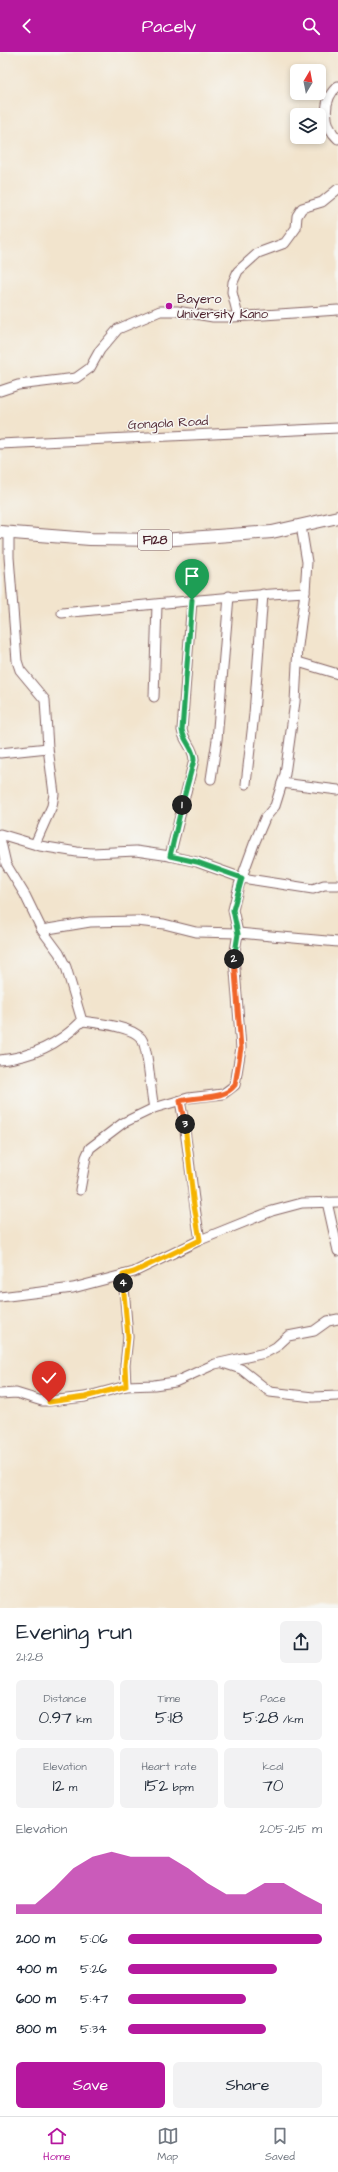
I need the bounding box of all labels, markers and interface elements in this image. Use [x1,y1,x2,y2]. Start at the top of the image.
text: Pacely [142,14,196,39]
icon: back [16,15,38,37]
icon: search [300,15,322,37]
north arrow [290,64,326,100]
map controls [290,64,326,144]
button: layers [290,108,326,144]
place label: Bayero University Kano [177,290,269,324]
marker: Bayero University Kano [164,301,174,311]
street label: Gongola Road [127,412,209,435]
road number: F128 [138,530,172,550]
pin [175,559,209,600]
icon: arrive [181,565,203,587]
pin: 1 [172,795,192,815]
text: 1 [181,797,183,812]
pin: 2 [224,949,244,969]
text: 2 [231,951,237,966]
pin: 3 [175,1114,195,1134]
text: 3 [182,1116,188,1131]
pin: 4 [113,1273,133,1293]
text: 4 [119,1275,127,1290]
pin [32,1361,66,1402]
icon: check [38,1367,60,1389]
text: Evening run [16,1617,132,1648]
button: share [280,1621,322,1663]
text: 21:28 [16,1648,43,1666]
text: Distance [44,1691,86,1706]
text: Time [157,1691,181,1706]
text: Pace [260,1691,286,1706]
text: 0.97 [39,1706,72,1730]
text: 5:18 [155,1706,183,1730]
text: 5:28 [243,1706,278,1730]
text: km [72,1712,92,1727]
text: /km [278,1712,303,1727]
text: Elevation [43,1759,87,1774]
text: Heart rate [141,1759,197,1774]
text: kcal [262,1759,284,1774]
text: 12 [53,1774,64,1798]
text: 152 [144,1774,168,1798]
text: 70 [262,1774,284,1798]
text: m [64,1780,77,1795]
text: bpm [168,1780,194,1795]
text: Elevation [16,1820,67,1838]
text: 205–215 m [259,1820,322,1838]
text: 200 m [16,1930,55,1948]
text: 5:06 [80,1930,108,1948]
text: 400 m [16,1960,57,1978]
text: 5:26 [80,1960,107,1978]
text: 600 m [16,1990,56,2008]
text: 5:47 [80,1990,108,2008]
text: 800 m [16,2020,56,2038]
text: 5:34 [80,2020,107,2038]
button: Save [16,2062,165,2108]
button: Share [173,2062,322,2108]
tab: Home [43,2125,70,2164]
tab: Map [157,2125,179,2164]
tab: Saved [265,2125,295,2164]

